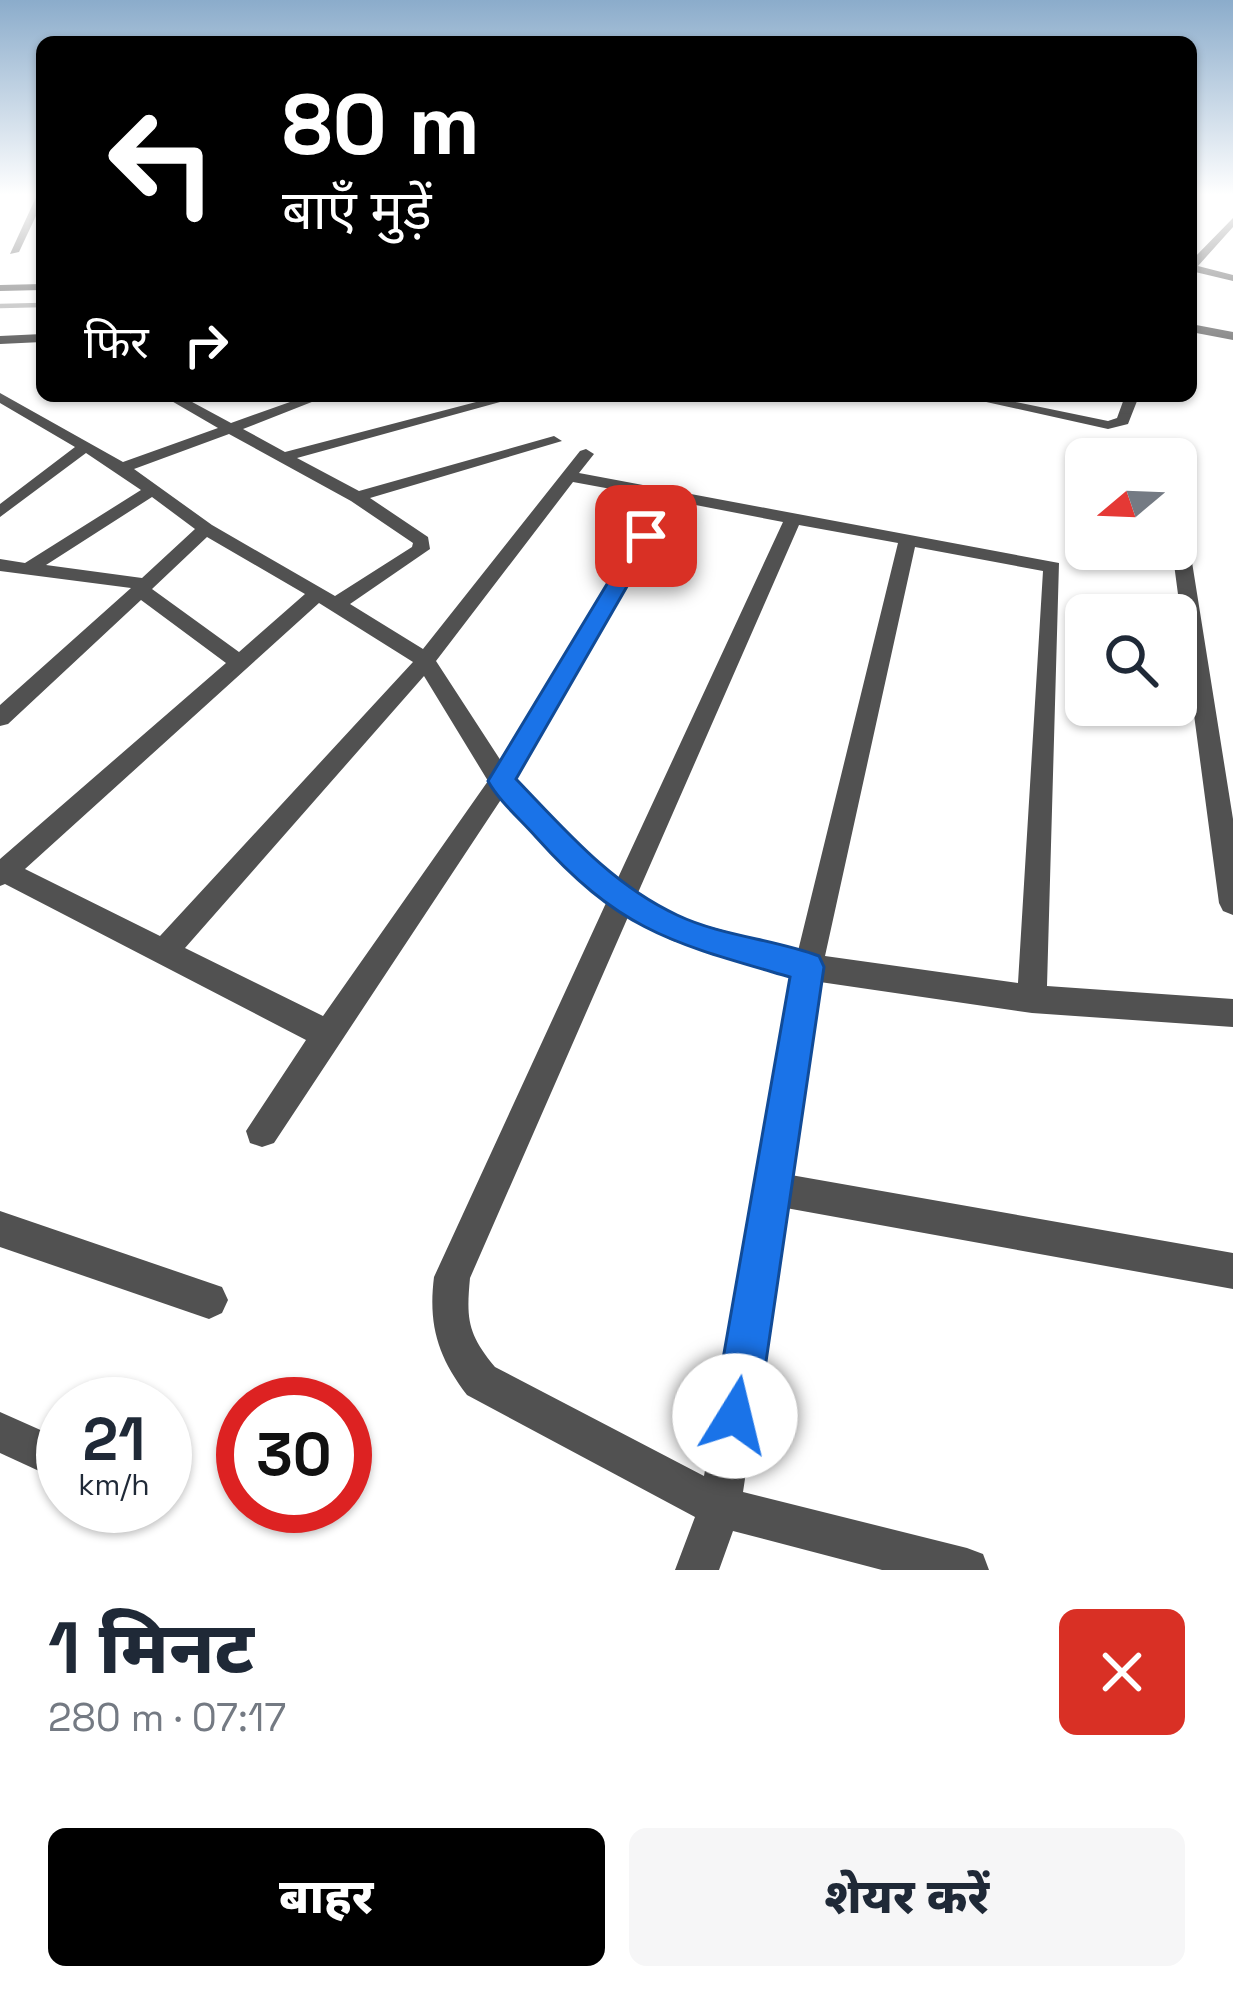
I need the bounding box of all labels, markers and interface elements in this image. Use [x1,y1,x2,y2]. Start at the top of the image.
text: 80 m [282,71,480,179]
icon: left [84,84,240,240]
text: बाएँ मुड़ें [282,176,432,245]
icon: right [173,312,239,378]
text: फिर [84,314,149,371]
north arrow [1065,438,1197,570]
map controls [1065,438,1197,726]
pin [595,485,697,587]
icon: arrive [613,503,679,569]
button: search [1065,594,1197,726]
position arrow [672,1353,798,1479]
speed limit sign: 30 [216,1377,372,1533]
text: 21 [83,1401,145,1478]
text: km/h [78,1465,150,1504]
text: 1 मिनट [48,1602,254,1694]
button: close [1059,1609,1185,1735]
text: 280 m · 07:17 [48,1693,286,1742]
button: बाहर [48,1828,605,1966]
button: शेयर करें [629,1828,1185,1966]

